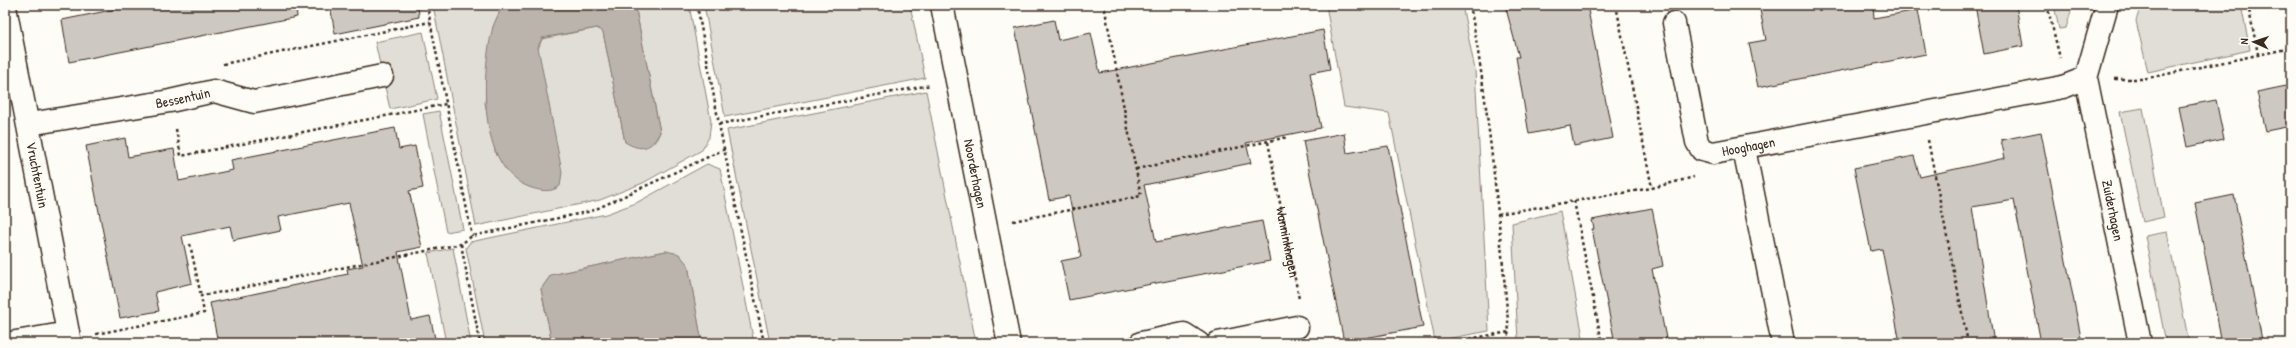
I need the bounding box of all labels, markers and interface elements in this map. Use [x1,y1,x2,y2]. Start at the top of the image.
north arrow [2234,22,2274,62]
text: N [2237,38,2251,45]
street label: Bessentuin [154,82,212,112]
street label: Hooghagen [1720,132,1776,160]
street label: Noorderhagen [960,137,992,210]
street label: Vruchtentuin [22,140,54,209]
street label: Zuiderhagen [2098,178,2129,242]
street label: Wanninkhagen [1272,205,1305,279]

